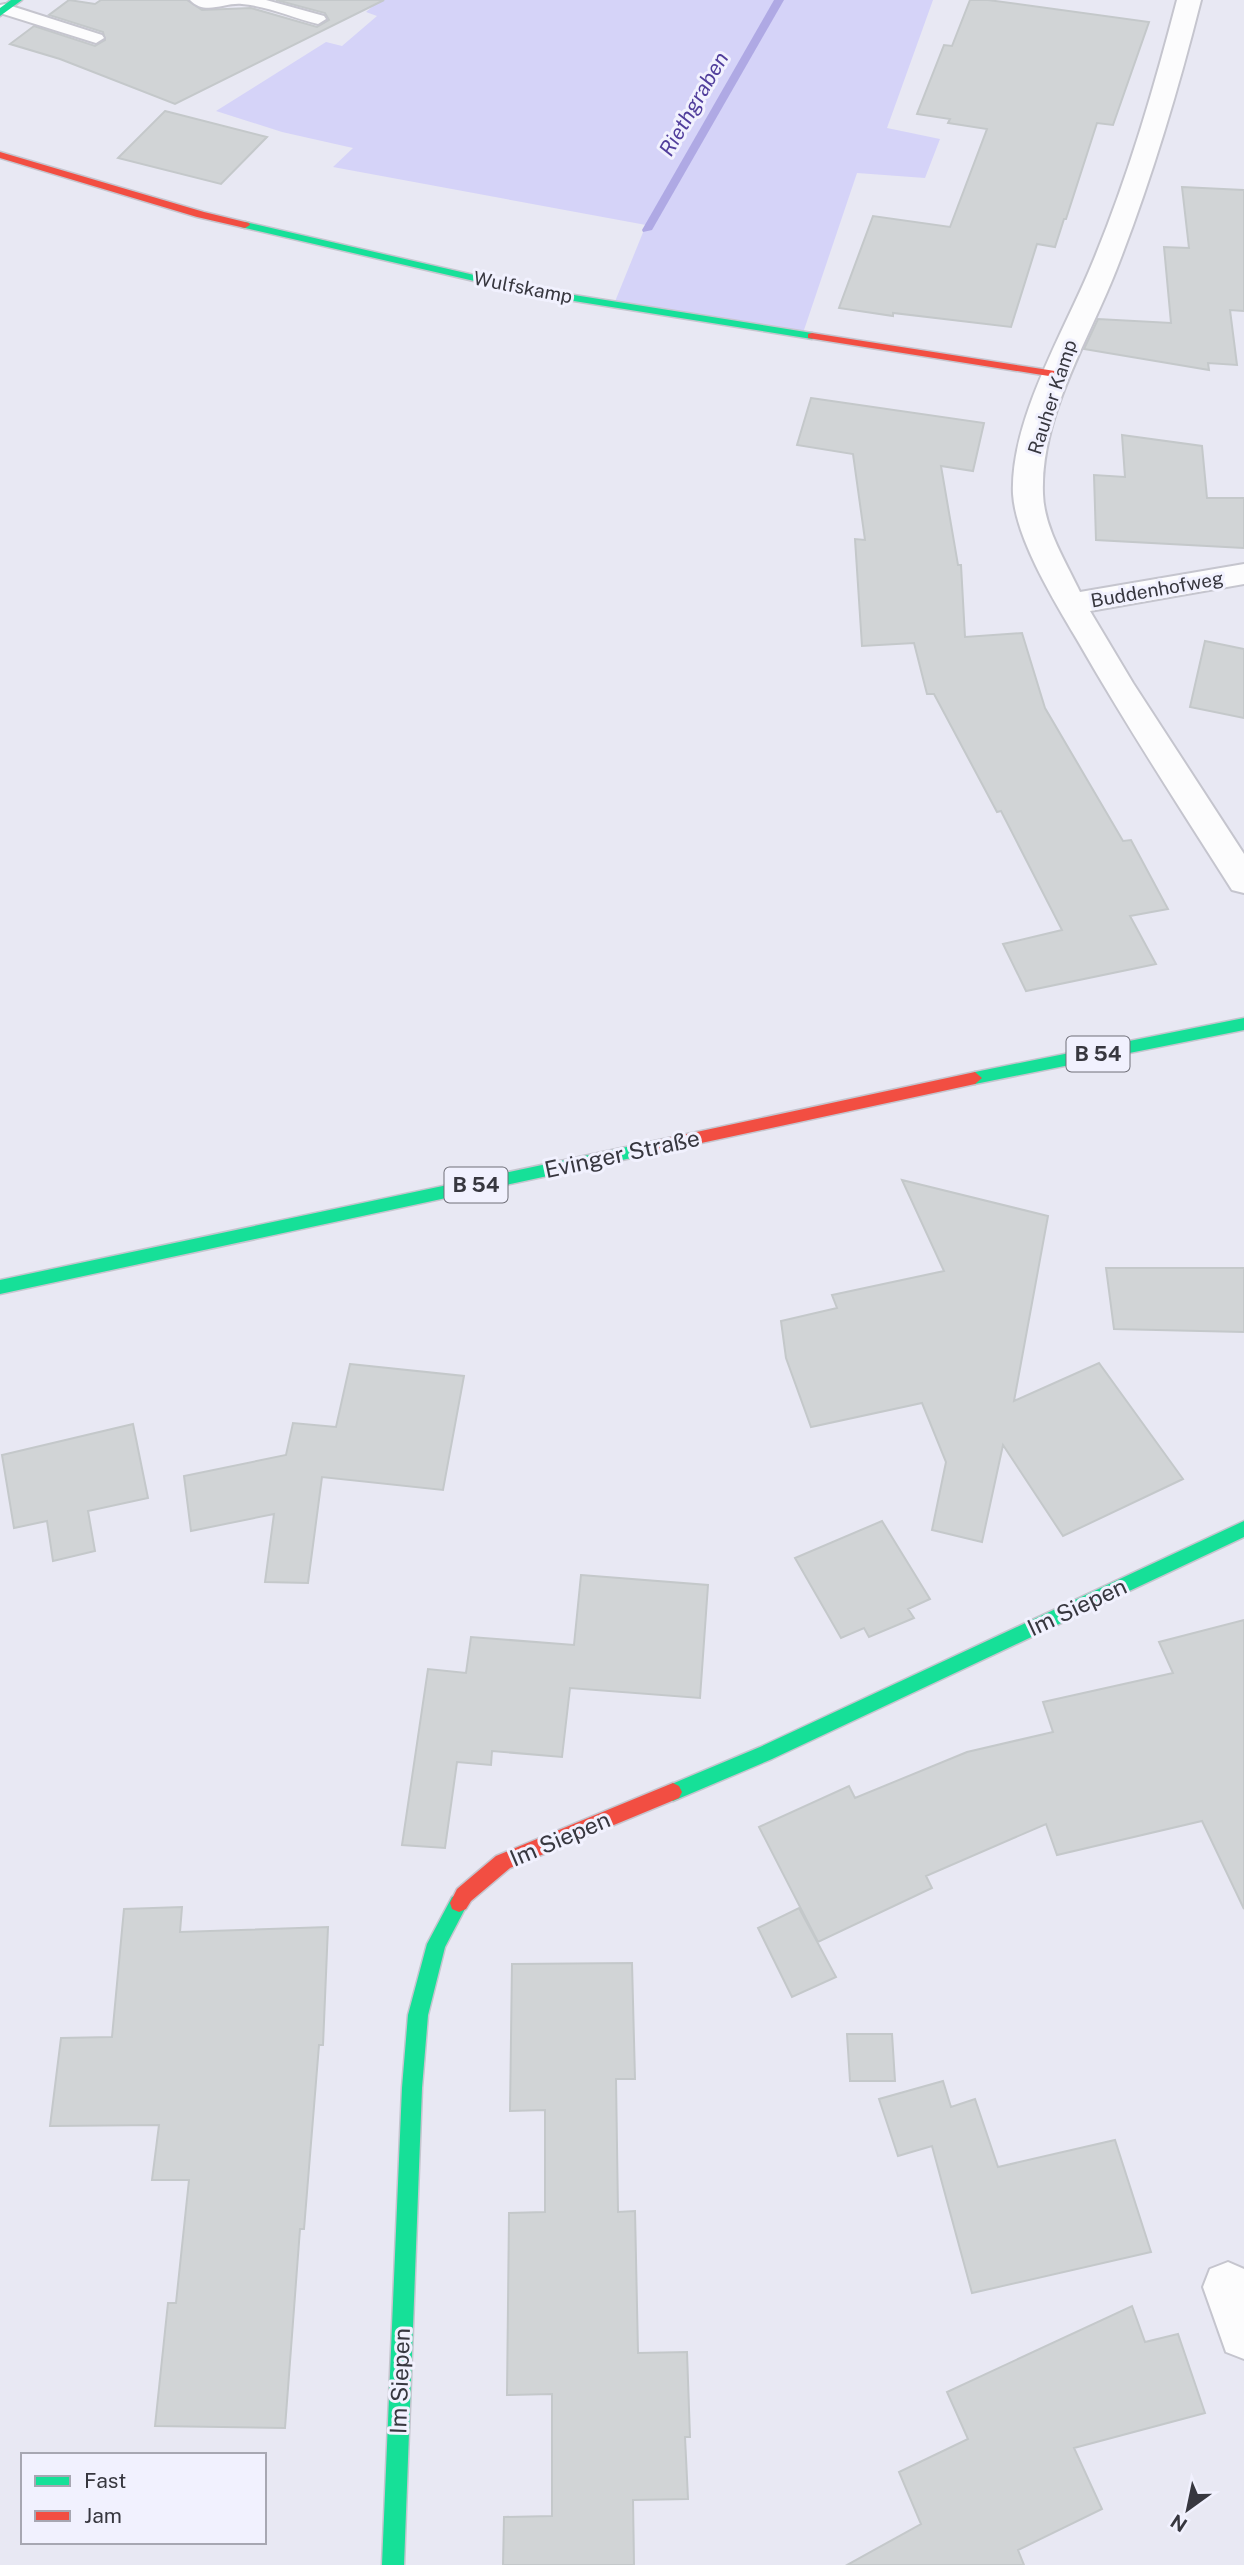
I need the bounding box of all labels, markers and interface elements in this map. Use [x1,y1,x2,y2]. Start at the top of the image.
water label: Riethgraben [654,47,733,160]
street label: Wulfskamp [472,267,574,307]
street label: Rauher Kamp [1023,337,1081,457]
street label: Buddenhofweg [1089,566,1225,611]
road number: B 54 [1066,1036,1130,1072]
street label: Evinger Straße [542,1124,702,1183]
road number: B 54 [444,1168,508,1202]
street label: Im Siepen [1023,1572,1131,1641]
street label: Im Siepen [506,1805,614,1872]
street label: Im Siepen [384,2327,415,2434]
legend [21,2453,266,2544]
text: Fast [84,2468,126,2493]
north arrow [1153,2474,1223,2544]
text: Jam [84,2503,122,2528]
text: N [1167,2510,1191,2537]

